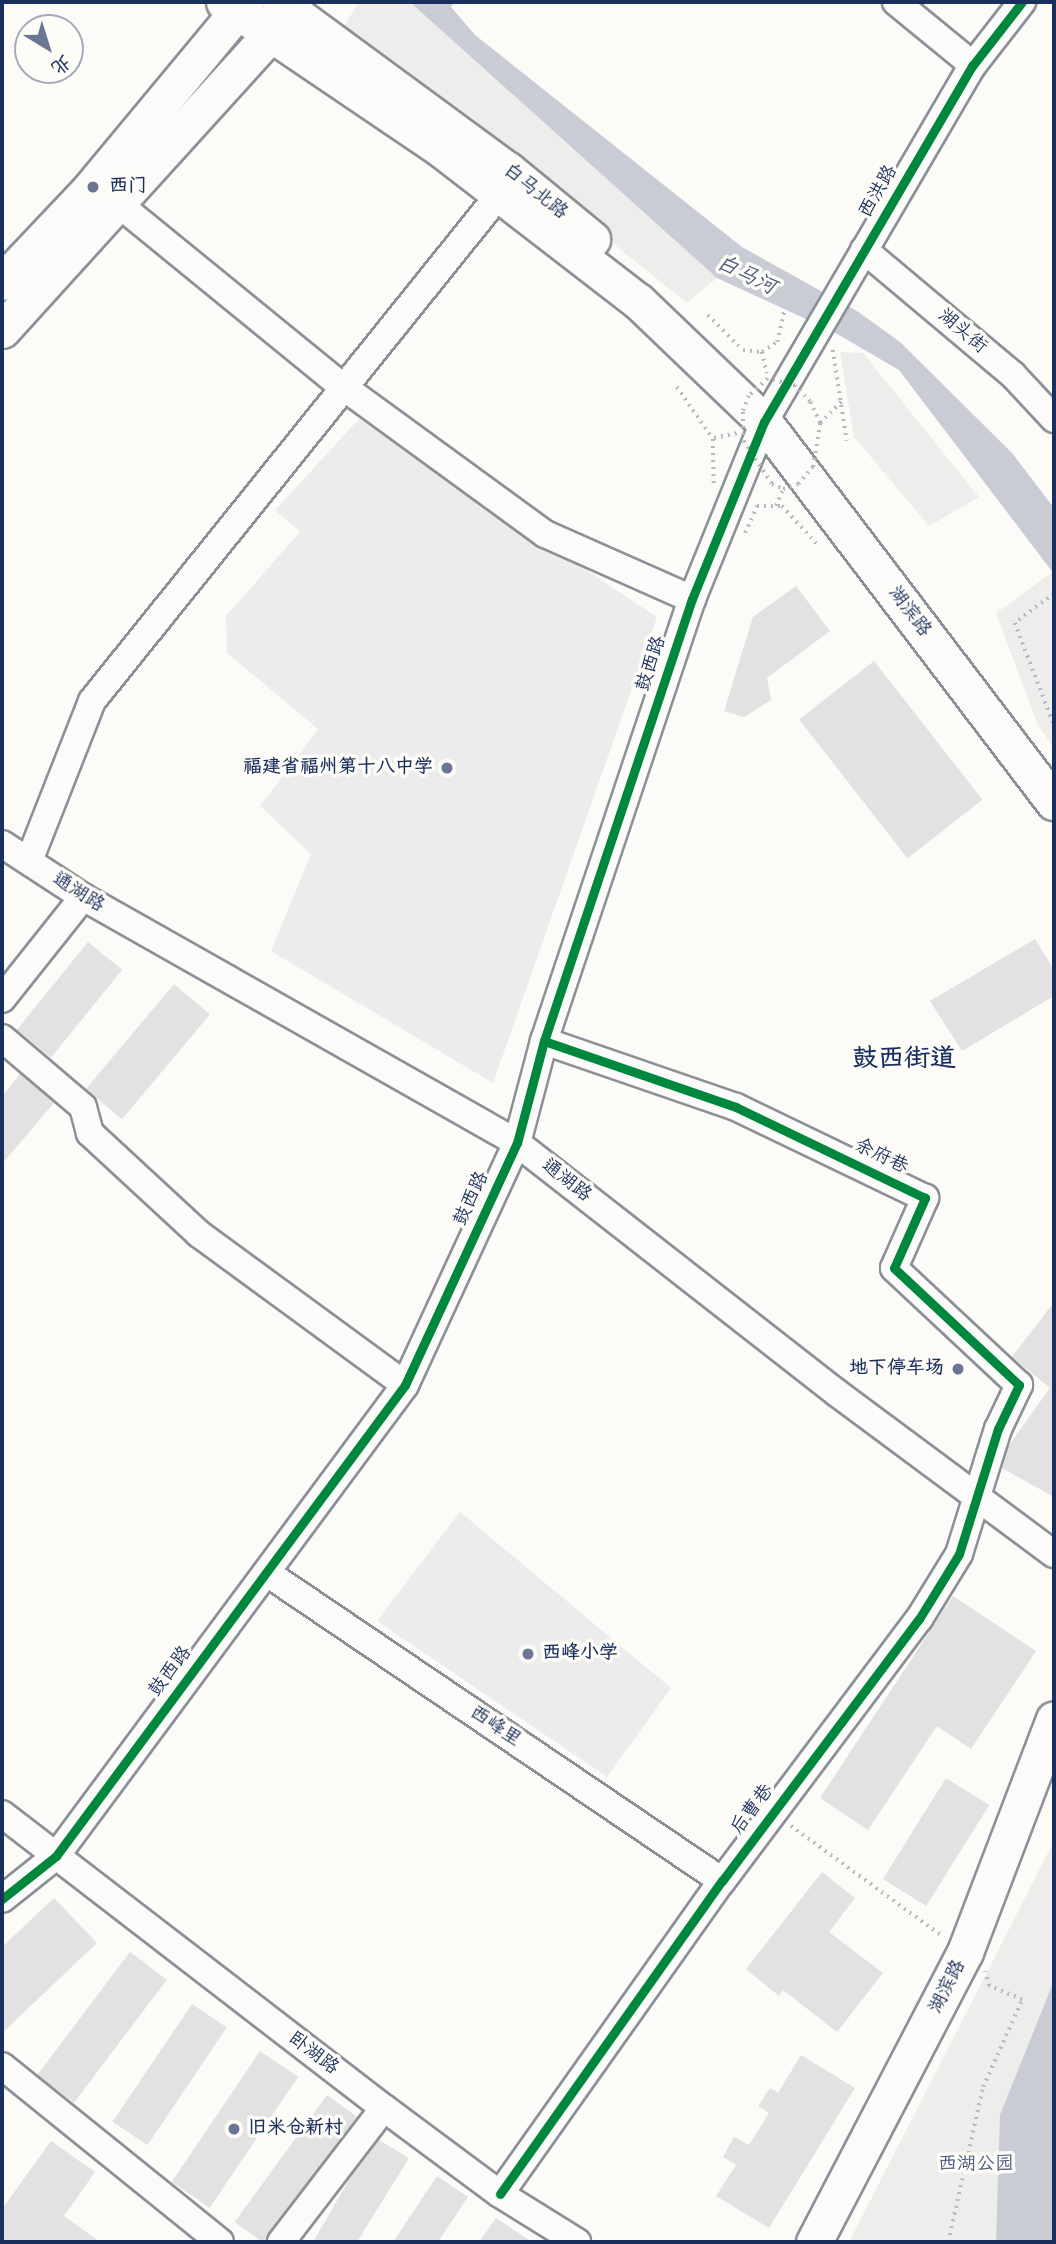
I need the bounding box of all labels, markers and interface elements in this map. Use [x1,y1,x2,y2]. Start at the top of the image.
north arrow [14,14,84,84]
text: 北 [44,46,77,82]
street label: 白马北路 [498,159,572,225]
street label: 西洪路 [855,162,903,222]
place label: 西门 [109,176,147,198]
marker: 西门 [83,177,103,197]
water label: 白马河 [712,251,780,301]
street label: 湖头街 [933,305,991,359]
street label: 湖滨路 [883,582,935,642]
street label: 鼓西路 [632,633,672,695]
place label: 福建省福州第十八中学 [243,757,433,779]
marker: 福建省福州第十八中学 [439,760,455,776]
street label: 通湖路 [48,868,108,918]
district label: 鼓西街道 [852,1044,956,1076]
street label: 余府巷 [850,1134,912,1180]
street label: 通湖路 [537,1154,595,1208]
street label: 鼓西路 [450,1168,494,1230]
place label: 地下停车场 [849,1358,944,1380]
marker: 地下停车场 [950,1361,966,1377]
street label: 鼓西路 [145,1642,197,1702]
place label: 西峰小学 [542,1643,618,1665]
marker: 西峰小学 [520,1646,536,1662]
street label: 西峰里 [465,1702,525,1752]
street label: 后曹巷 [727,1780,779,1840]
street label: 湖滨路 [925,1956,971,2018]
street label: 卧湖路 [283,2028,343,2080]
place label: 旧米仓新村 [248,2118,343,2140]
marker: 旧米仓新村 [226,2121,242,2137]
park label: 西湖公园 [938,2154,1014,2176]

